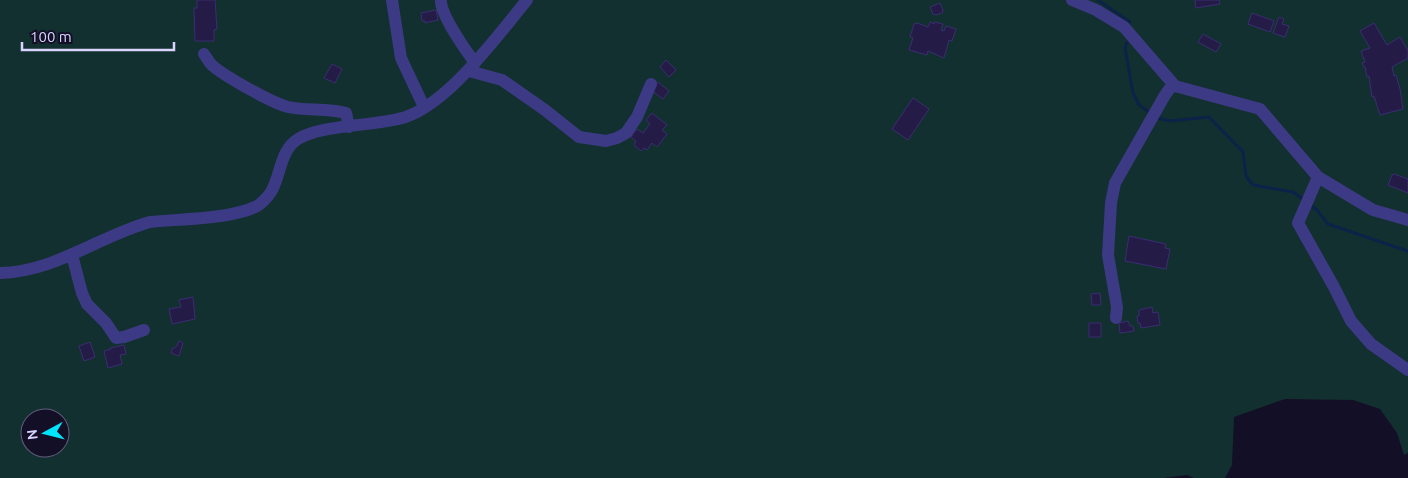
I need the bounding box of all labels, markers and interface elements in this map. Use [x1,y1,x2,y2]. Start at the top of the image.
scale bar [22,20,175,52]
text: 100 m [30,28,72,45]
north arrow [20,408,70,458]
text: N [24,428,41,441]

